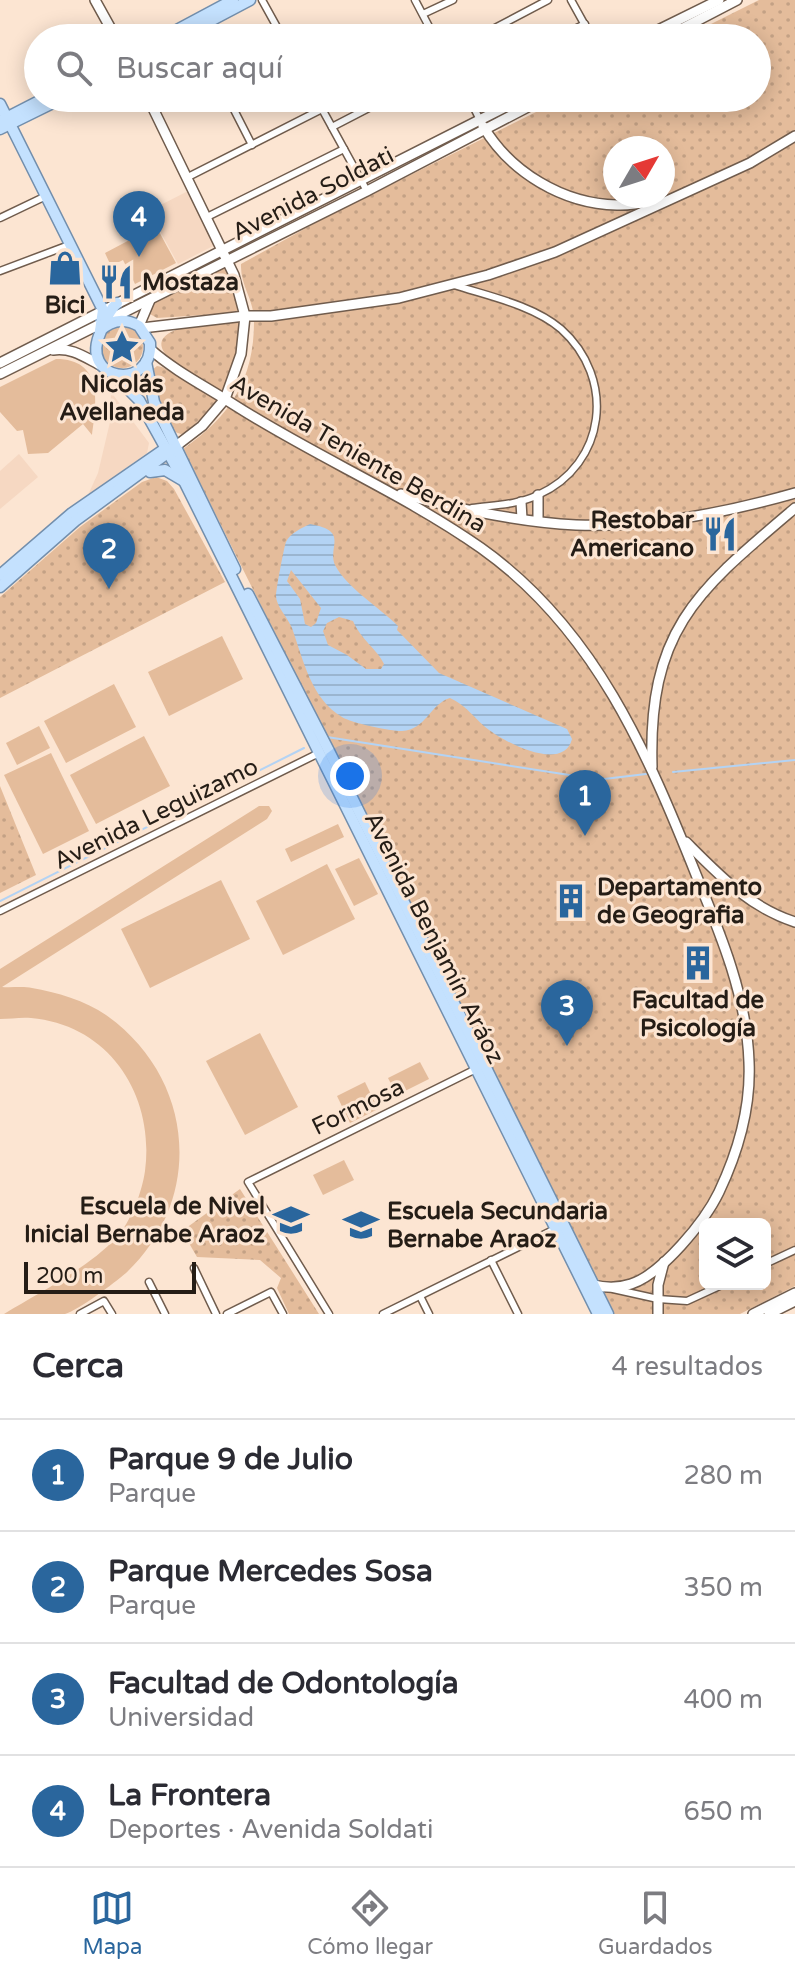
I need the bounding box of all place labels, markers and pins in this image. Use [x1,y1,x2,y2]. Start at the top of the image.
pin: 4 [113,191,165,257]
shop icon: Bici [46,249,84,287]
restaurant icon: Mostaza [97,263,135,301]
place label: Mostaza [142,268,239,297]
place label: Bici [44,291,86,320]
place icon: Nicolás Avellaneda [103,328,141,366]
place label: Nicolás Avellaneda [59,370,185,427]
place label: Restobar Americano [570,506,695,563]
restaurant icon: Restobar Americano [701,515,739,553]
pin: 2 [83,523,135,589]
pin: 1 [559,770,611,836]
place label: Departamento de Geografia [597,873,762,930]
building icon: Departamento de Geografia [552,882,590,920]
building icon: Facultad de Psicología [679,944,717,982]
pin: 3 [541,980,593,1046]
place label: Facultad de Psicología [632,986,765,1043]
place label: Escuela de Nivel Inicial Bernabe Araoz [24,1192,265,1249]
place label: Escuela Secundaria Bernabe Araoz [387,1197,608,1254]
school or university icon: Escuela de Nivel Inicial Bernabe Araoz [272,1201,310,1239]
school or university icon: Escuela Secundaria Bernabe Araoz [342,1206,380,1244]

